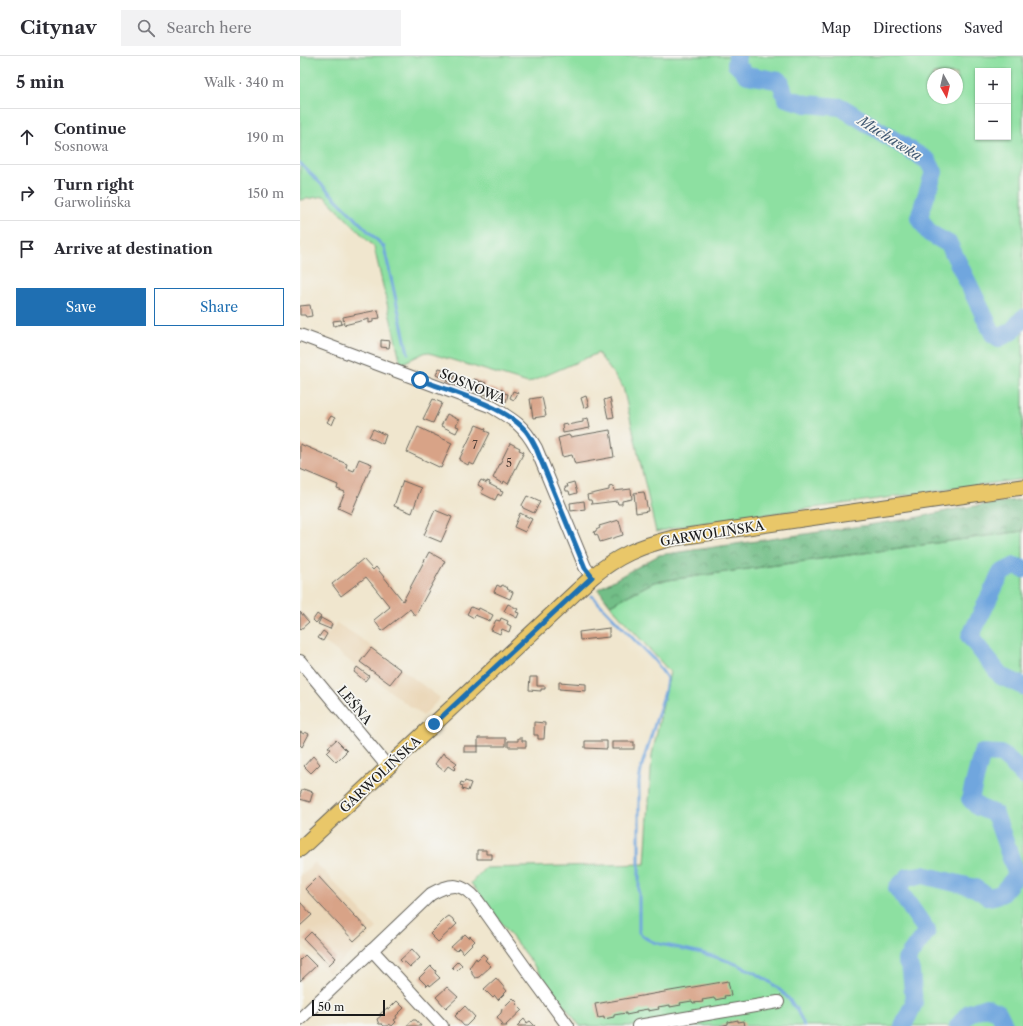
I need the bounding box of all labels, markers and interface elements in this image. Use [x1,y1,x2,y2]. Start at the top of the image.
search box [121,10,401,46]
text: Citynav [20,16,97,39]
icon: search [135,17,157,39]
text: Search here [167,18,252,37]
text: Map [821,19,851,37]
text: Directions [873,19,942,37]
text: Saved [964,19,1003,37]
north arrow [927,68,963,104]
map controls [975,68,1011,140]
button: + [975,68,1011,104]
text: 5 min [16,72,64,92]
text: Walk · 340 m [204,74,284,90]
button: − [975,104,1011,140]
water label: Muchawka [853,110,926,165]
text: Continue [54,119,126,138]
icon: ahead [16,126,38,148]
text: 190 m [247,129,284,145]
text: Sosnowa [54,138,108,154]
text: Turn right [54,175,134,194]
icon: right [16,182,38,204]
text: 150 m [248,185,284,201]
text: Garwolińska [54,194,131,210]
icon: arrive [16,238,38,260]
text: Arrive at destination [54,239,213,258]
button: Save [16,288,146,326]
button: Share [154,288,284,326]
street label: SOSNOWA [438,365,509,407]
route start [411,371,429,389]
house number: 7 [472,438,478,452]
house number: 5 [506,456,512,470]
street label: GARWOLIŃSKA [659,517,765,549]
street label: LEŚNA [334,682,376,728]
route end [425,715,443,733]
street label: GARWOLIŃSKA [336,732,424,816]
scale bar [312,998,385,1017]
text: 50 m [318,1000,344,1014]

